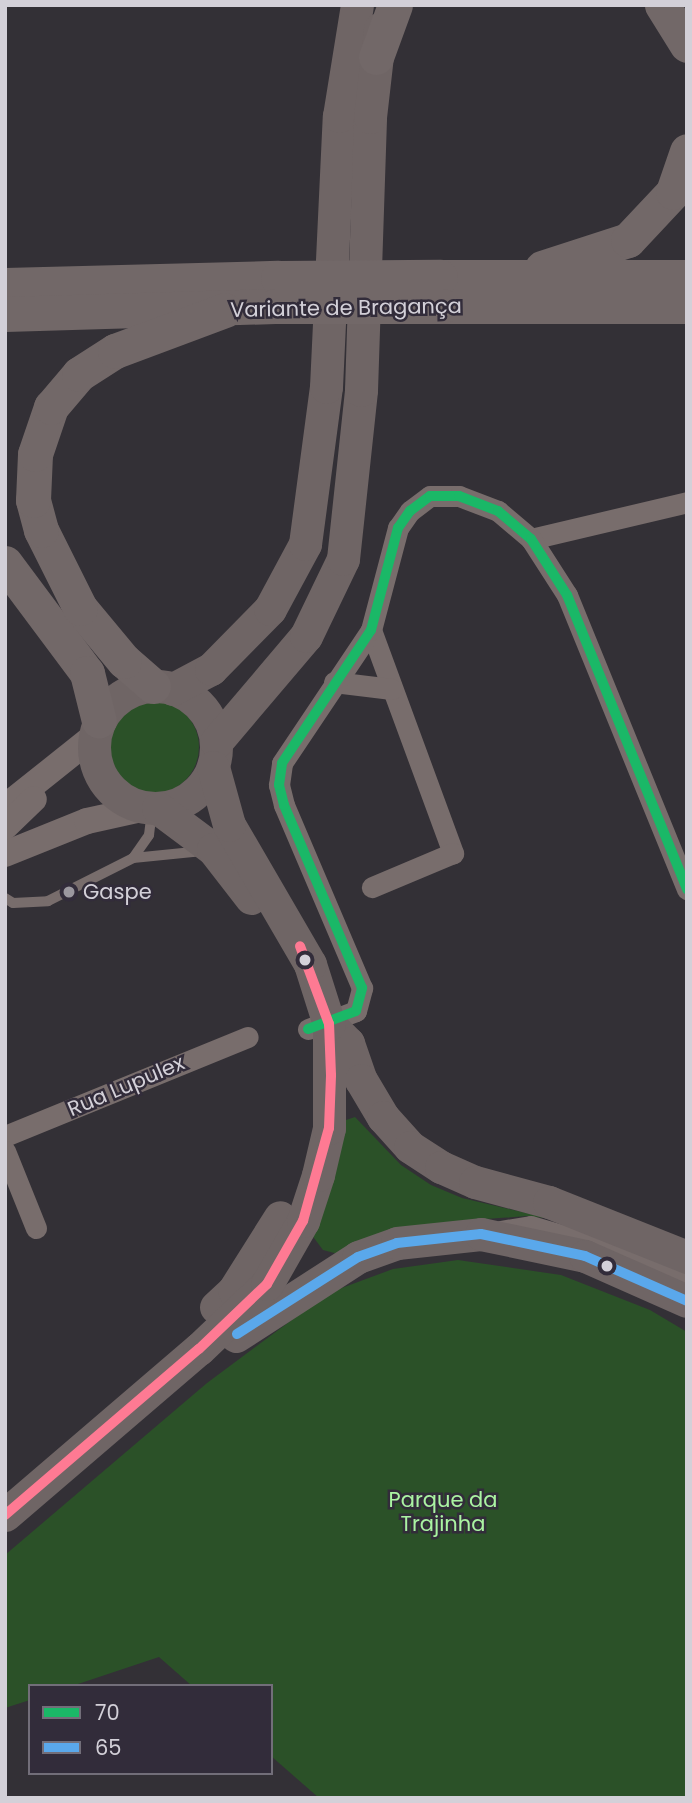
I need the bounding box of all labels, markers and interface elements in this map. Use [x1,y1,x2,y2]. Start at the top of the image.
street label: Variante de Bragança [230,293,462,323]
place label: Gaspe [83,879,152,905]
marker: Gaspe [61,884,77,900]
unlabelled marker [298,953,312,967]
street label: Rua Lupulex [64,1050,188,1122]
unlabelled marker [600,1259,614,1273]
park label: Parque da Trajinha [389,1487,497,1537]
legend [28,1684,273,1775]
text: 70 [95,1698,120,1727]
text: 65 [95,1733,122,1762]

